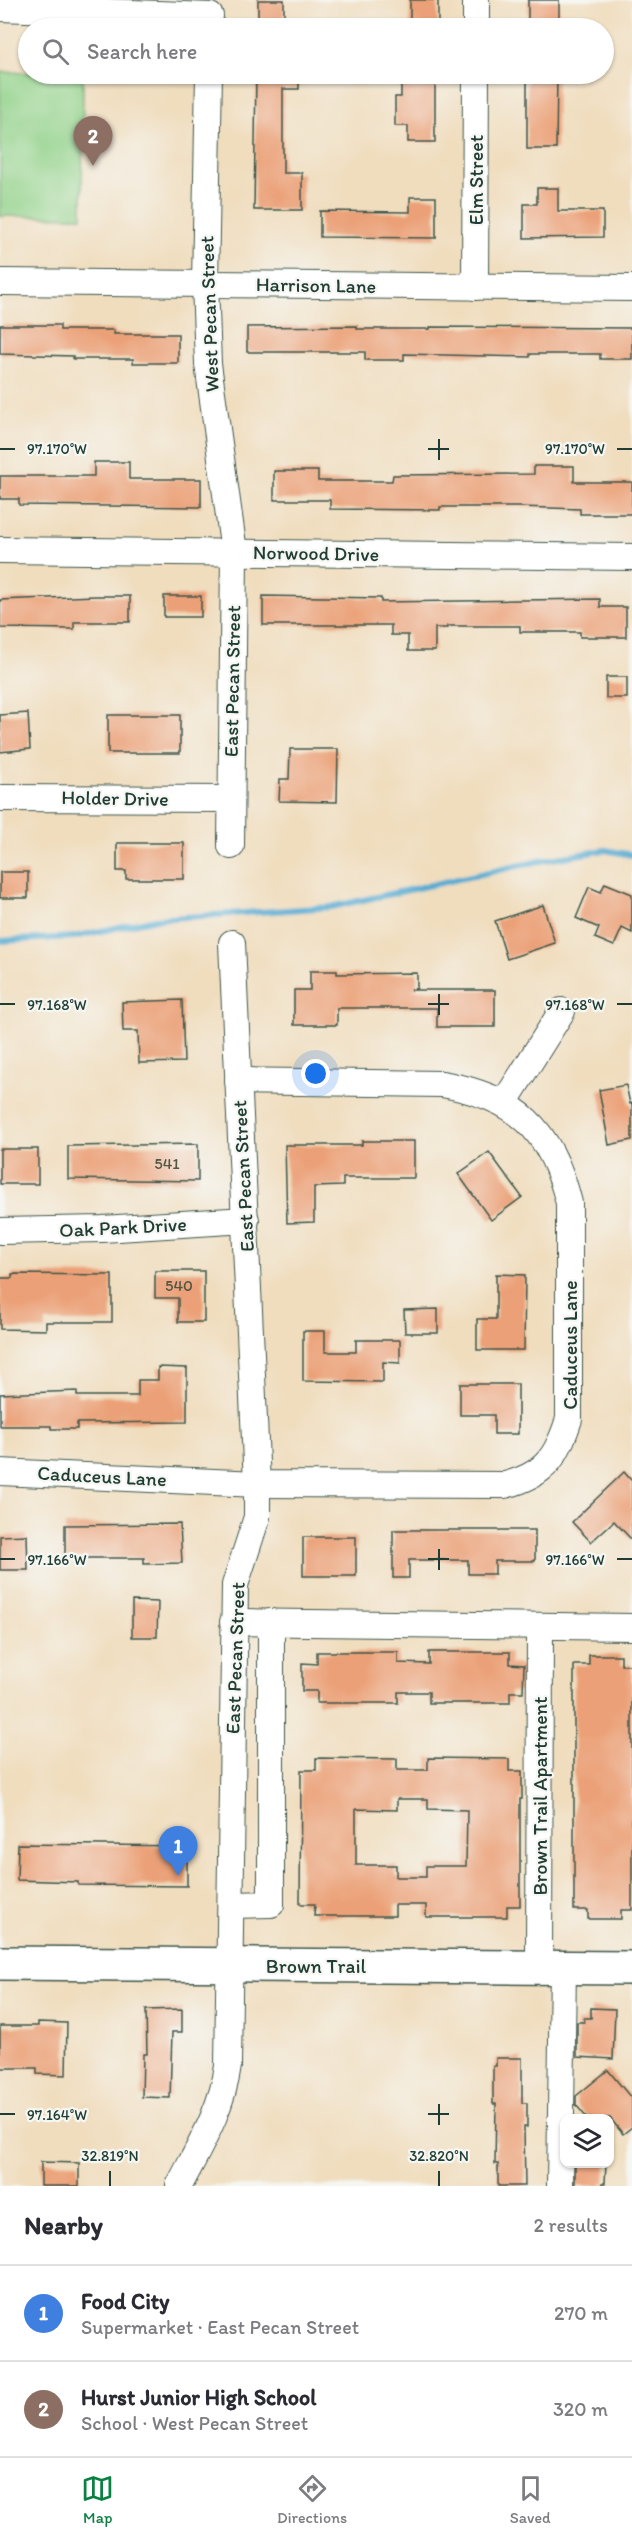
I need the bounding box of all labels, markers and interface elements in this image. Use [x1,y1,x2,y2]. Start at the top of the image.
search box [18,18,614,84]
icon: search [39,35,72,68]
text: Search here [87,38,197,65]
pin: 2 [74,116,112,166]
street label: Elm Street [464,134,488,225]
street label: West Pecan Street [194,235,224,393]
street label: Harrison Lane [256,272,376,298]
text: 97.170°W [27,440,87,458]
text: 97.170°W [545,440,605,458]
street label: Norwood Drive [253,540,379,566]
street label: East Pecan Street [219,605,245,757]
street label: Holder Drive [61,785,169,811]
text: 97.168°W [27,996,87,1014]
text: 97.168°W [545,996,605,1014]
your location [301,1059,330,1088]
street label: East Pecan Street [227,1099,259,1253]
house number: 541 [154,1154,180,1173]
street label: Oak Park Drive [59,1212,187,1242]
house number: 540 [165,1276,193,1295]
street label: Caduceus Lane [558,1280,582,1410]
street label: Caduceus Lane [37,1461,167,1491]
text: 97.166°W [27,1551,87,1569]
text: 97.166°W [545,1551,605,1569]
street label: East Pecan Street [220,1582,250,1734]
street label: Brown Trail Apartment [528,1696,552,1896]
pin: 1 [158,1826,198,1876]
street label: Brown Trail [266,1954,366,1978]
text: 97.164°W [27,2106,87,2124]
map controls [560,2114,614,2168]
button: layers [560,2114,614,2168]
text: 32.819°N [81,2147,139,2165]
text: 32.820°N [409,2147,469,2165]
text: Nearby [24,2209,103,2241]
text: 2 results [534,2213,608,2237]
text: Food City [81,2288,169,2315]
text: 1 [39,2301,48,2325]
text: 270 m [554,2301,608,2325]
text: Supermarket · East Pecan Street [81,2315,359,2339]
text: Hurst Junior High School [81,2384,317,2411]
text: 2 [38,2397,49,2421]
text: 320 m [553,2397,608,2421]
text: School · West Pecan Street [81,2411,308,2435]
tab: Map [81,2472,114,2527]
tab: Directions [277,2472,347,2527]
tab: Saved [510,2472,551,2527]

